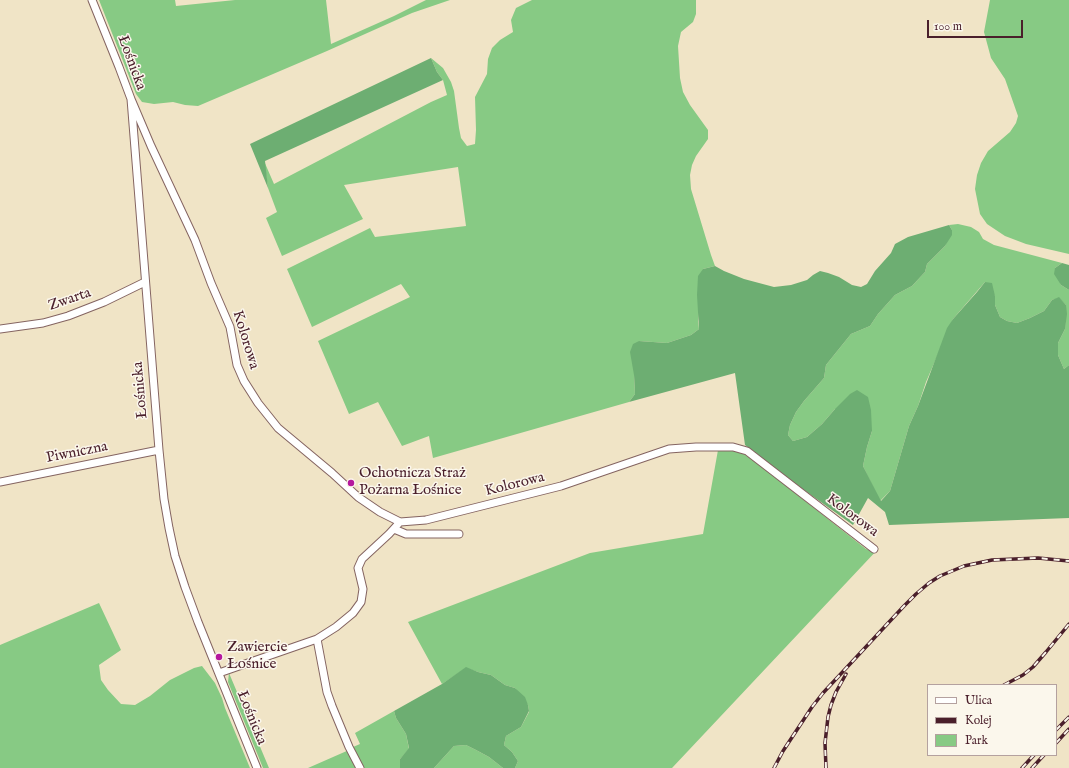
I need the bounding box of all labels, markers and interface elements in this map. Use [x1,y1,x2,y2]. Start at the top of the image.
scale bar [929,12,1025,38]
text: 100 m [934,19,962,34]
street label: Łośnicka [113,33,149,93]
street label: Zwarta [46,284,94,316]
street label: Kolorowa [228,308,262,372]
street label: Łośnicka [130,361,152,419]
street label: Piwniczna [45,438,109,468]
place label: Ochotnicza Straż Pożarna Łośnice [359,465,466,500]
street label: Kolorowa [483,469,547,501]
marker: Ochotnicza Straż Pożarna Łośnice [346,478,356,488]
street label: Kolorowa [822,491,882,541]
place label: Zawiercie Łośnice [227,639,287,674]
marker: Zawiercie Łośnice [214,652,224,662]
legend [927,684,1057,756]
street label: Łośnicka [232,688,270,748]
text: Ulica [965,693,992,708]
text: Kolej [965,713,992,728]
text: Park [965,733,988,748]

